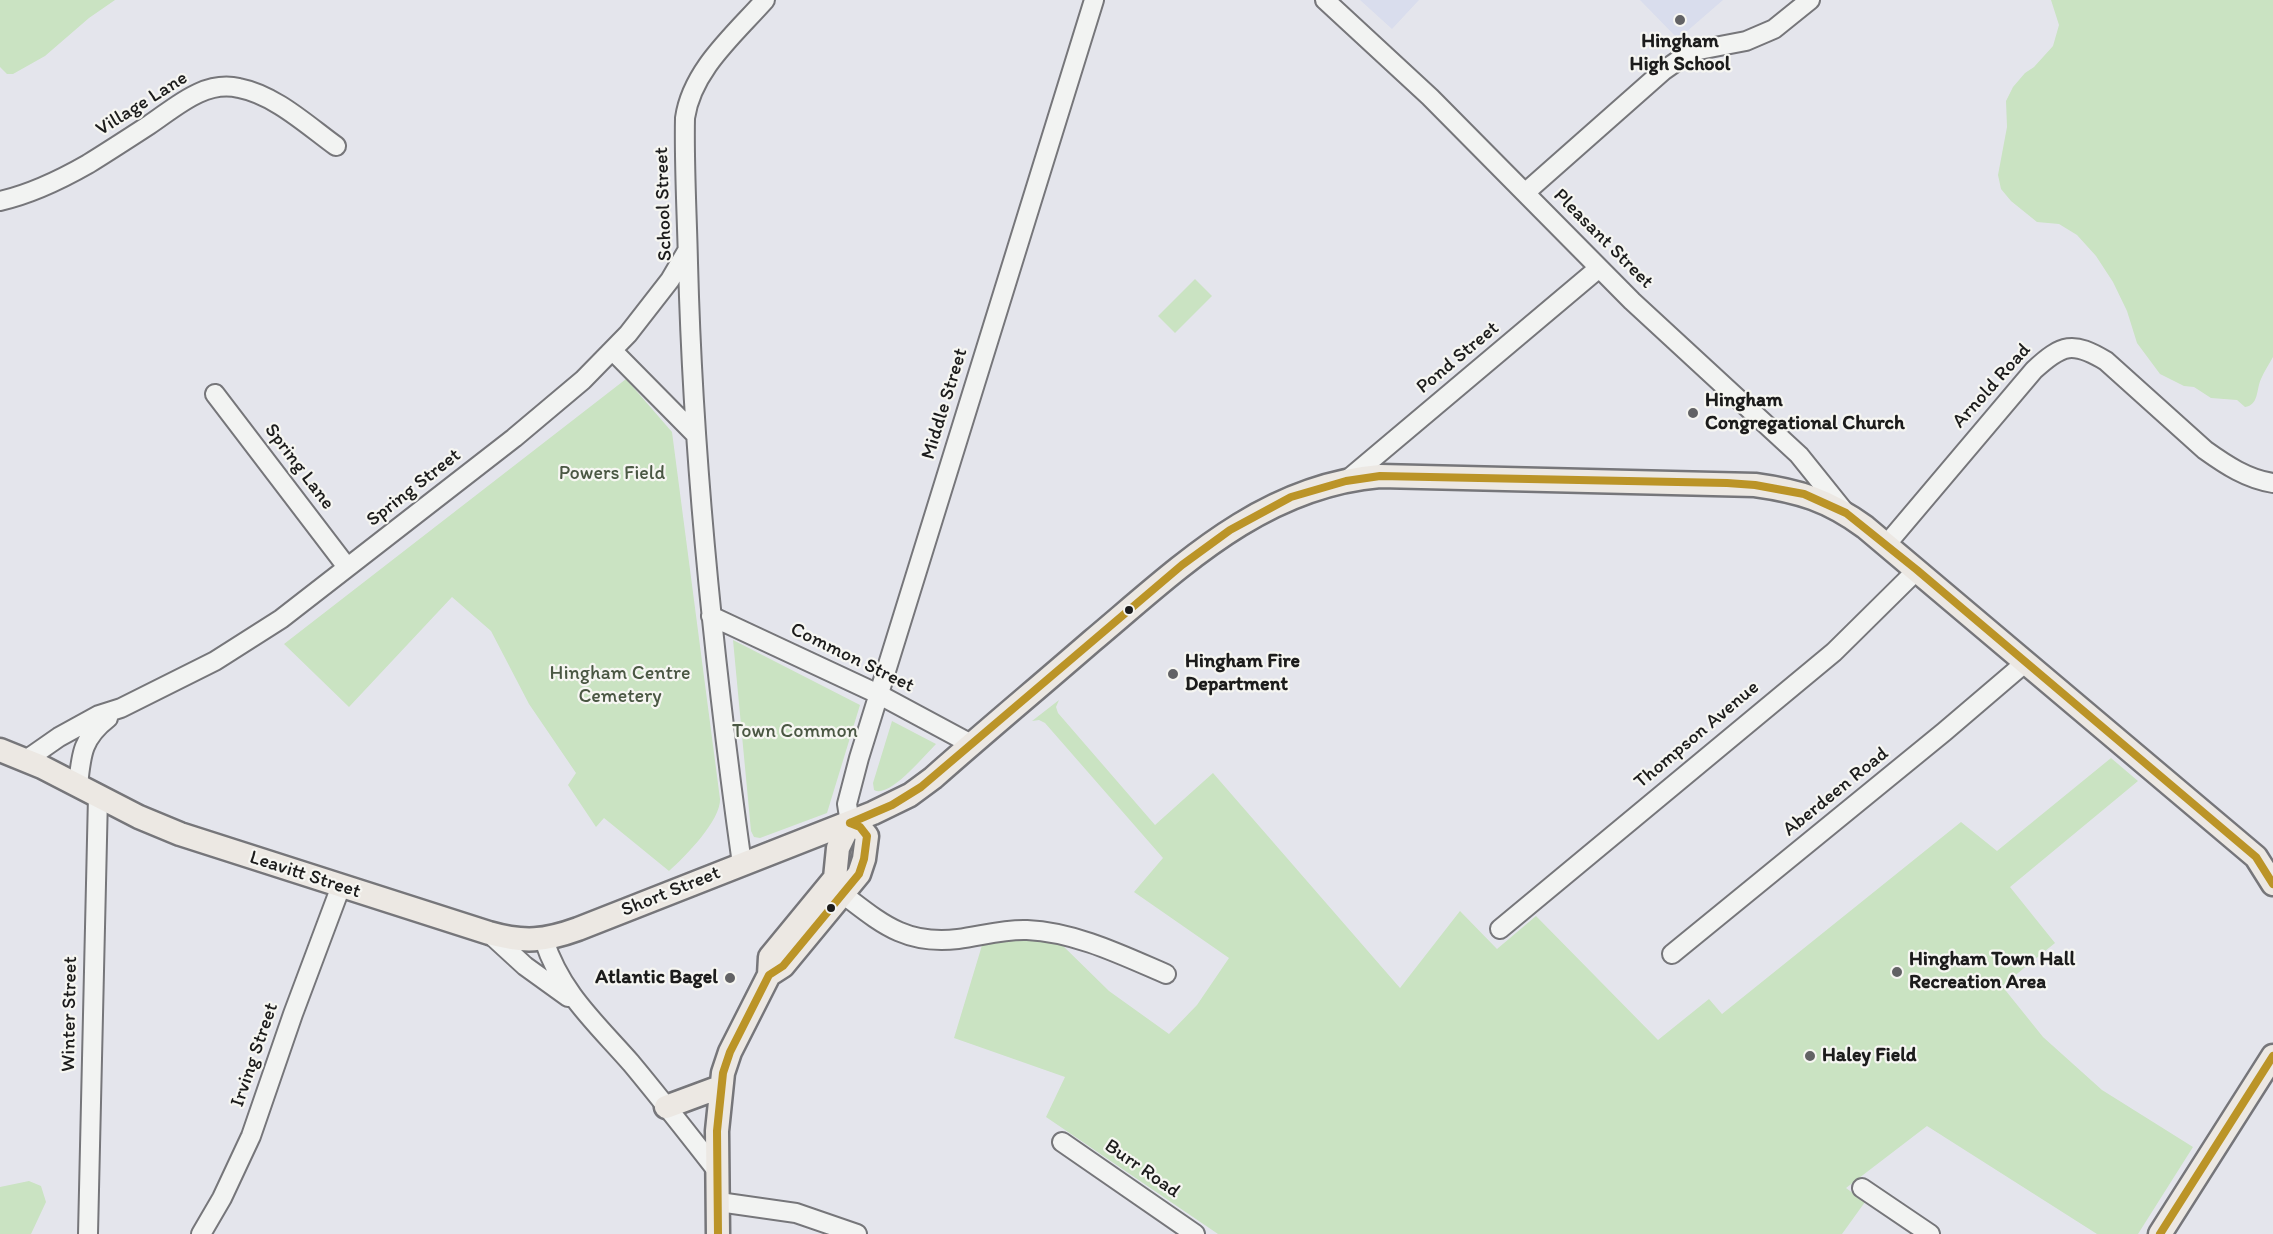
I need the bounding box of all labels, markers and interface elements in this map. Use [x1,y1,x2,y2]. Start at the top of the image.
marker: Hingham High School [1673,13,1687,27]
place label: Hingham High School [1630,30,1730,77]
street label: Village Lane [92,66,192,142]
street label: School Street [650,146,678,262]
street label: Pleasant Street [1548,184,1658,294]
street label: Pond Street [1412,317,1504,399]
street label: Arnold Road [1948,339,2036,433]
street label: Middle Street [917,345,973,463]
place label: Hingham Congregational Church [1705,389,1905,436]
marker: Hingham Congregational Church [1686,406,1700,420]
street label: Spring Lane [259,419,339,515]
street label: Spring Street [362,444,466,532]
park label: Powers Field [559,462,665,486]
unlabelled marker [1123,604,1135,616]
street label: Common Street [786,618,918,698]
place label: Hingham Fire Department [1185,650,1300,697]
park label: Hingham Centre Cemetery [550,662,690,709]
marker: Hingham Fire Department [1166,667,1180,681]
street label: Thompson Avenue [1630,676,1764,794]
park label: Town Common [732,720,858,744]
street label: Aberdeen Road [1778,742,1894,842]
street label: Leavitt Street [246,846,364,904]
street label: Short Street [618,861,724,923]
unlabelled marker [825,902,837,914]
place label: Hingham Town Hall Recreation Area [1909,948,2075,995]
street label: Winter Street [57,956,83,1072]
marker: Hingham Town Hall Recreation Area [1890,965,1904,979]
place label: Atlantic Bagel [595,966,718,990]
marker: Atlantic Bagel [723,971,737,985]
street label: Irving Street [226,1000,284,1110]
place label: Haley Field [1822,1044,1917,1068]
marker: Haley Field [1803,1049,1817,1063]
street label: Burr Road [1099,1134,1185,1204]

